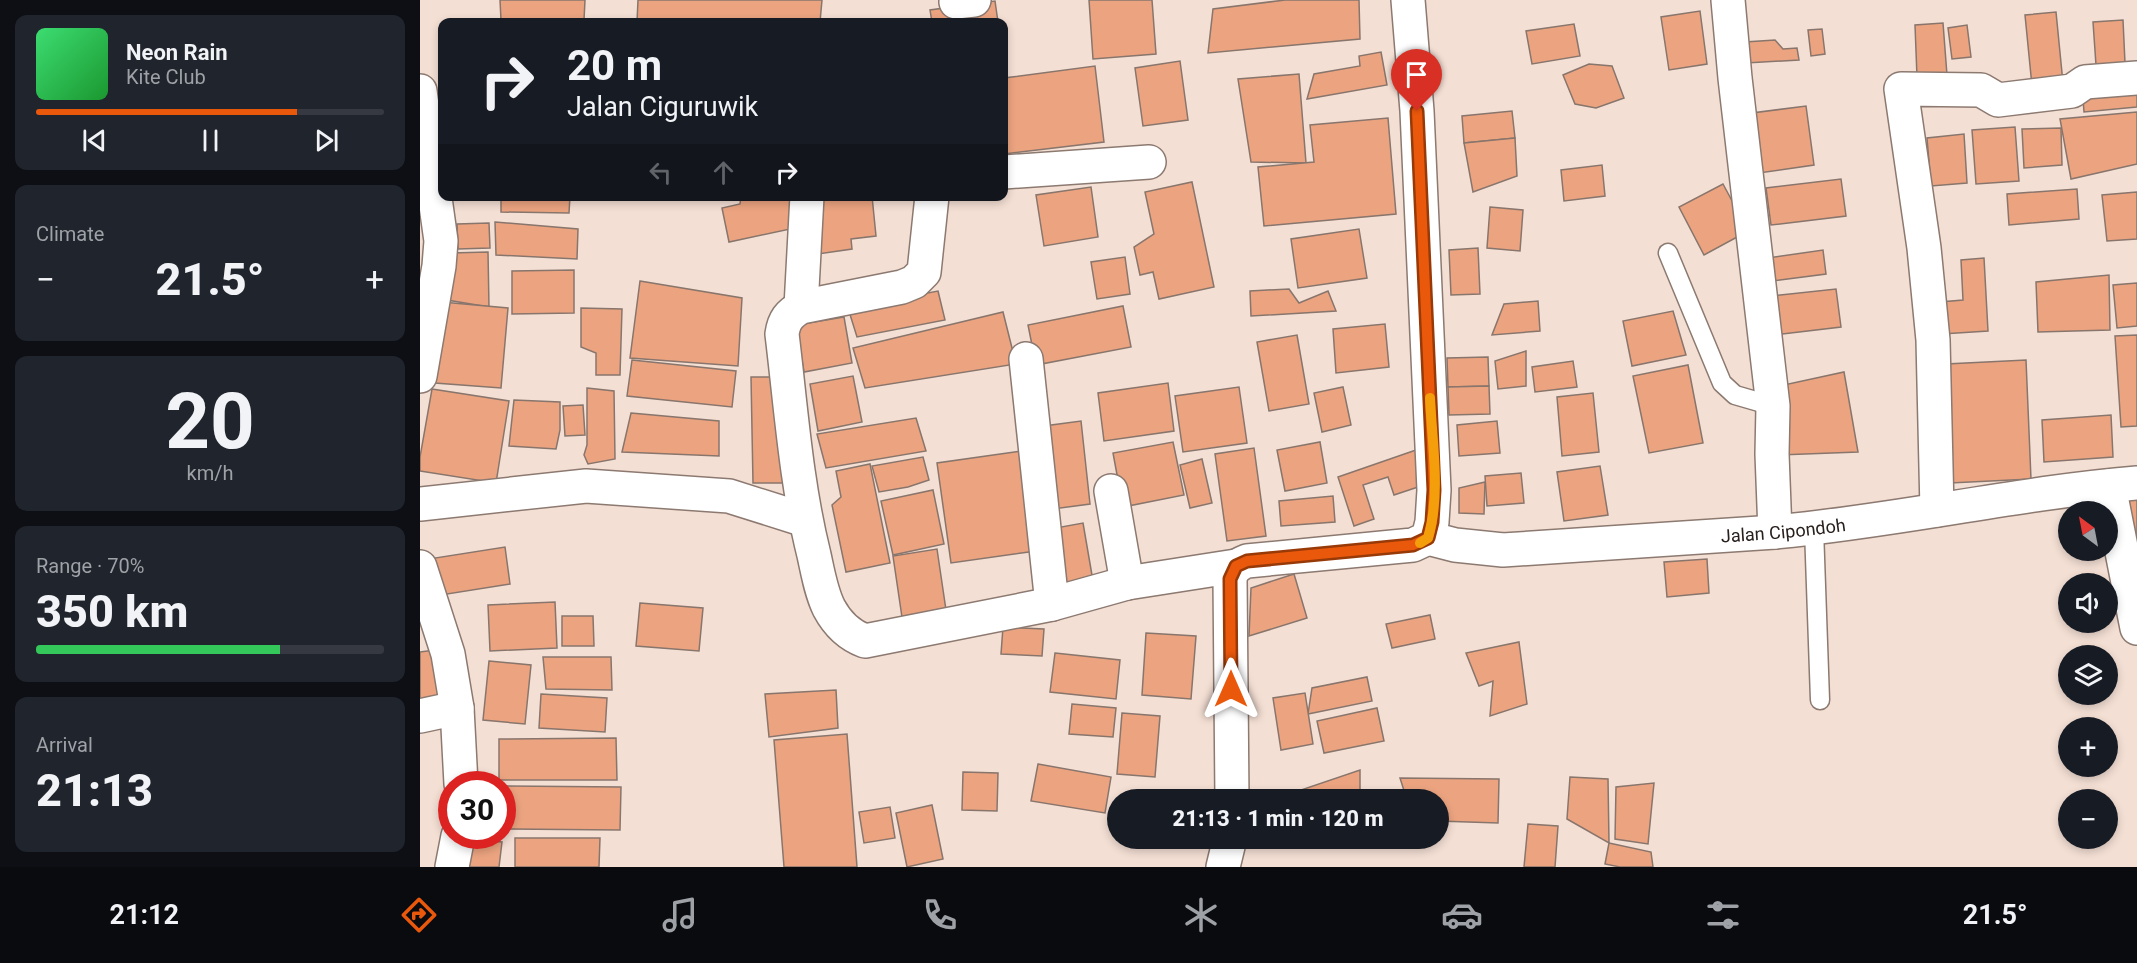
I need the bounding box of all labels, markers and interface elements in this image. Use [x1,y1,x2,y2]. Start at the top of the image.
text: Neon Rain [126,40,228,65]
text: 20 m [567,41,662,90]
icon: right [468,42,546,120]
pin [1391,49,1442,111]
icon: arrive [1400,58,1433,91]
text: Kite Club [126,65,206,89]
text: Jalan Ciguruwik [567,91,758,123]
icon: previous [78,124,111,157]
icon: pause [194,124,227,157]
icon: next [310,124,343,157]
icon: left [644,156,677,189]
icon: ahead [707,156,740,189]
icon: right [770,156,803,189]
text: Climate [36,222,104,246]
text: 21.5° [156,253,265,306]
text: − [36,260,55,299]
text: + [365,260,384,299]
text: 20 [165,376,255,467]
text: km/h [187,461,233,485]
north arrow [2058,501,2118,561]
map controls [2058,501,2118,849]
street label: Jalan Cipondoh [1720,514,1847,546]
text: Range · 70% [36,554,144,578]
button: sound [2058,573,2118,633]
text: 350 km [36,585,188,638]
button: layers [2058,645,2118,705]
position arrow [1199,657,1263,721]
button: + [2058,717,2118,777]
text: Arrival [36,733,93,757]
text: 21:13 [36,764,153,817]
speed limit sign: 30 [438,771,516,849]
button: − [2058,789,2118,849]
text: 21:13 · 1 min · 120 m [1173,806,1383,831]
icon: directions [398,894,440,936]
icon: music [659,894,701,936]
icon: phone [919,894,961,936]
icon: climate [1180,894,1222,936]
icon: car [1441,894,1483,936]
icon: filters [1702,894,1744,936]
text: 21:12 [109,899,179,931]
text: 21.5° [1963,899,2028,931]

